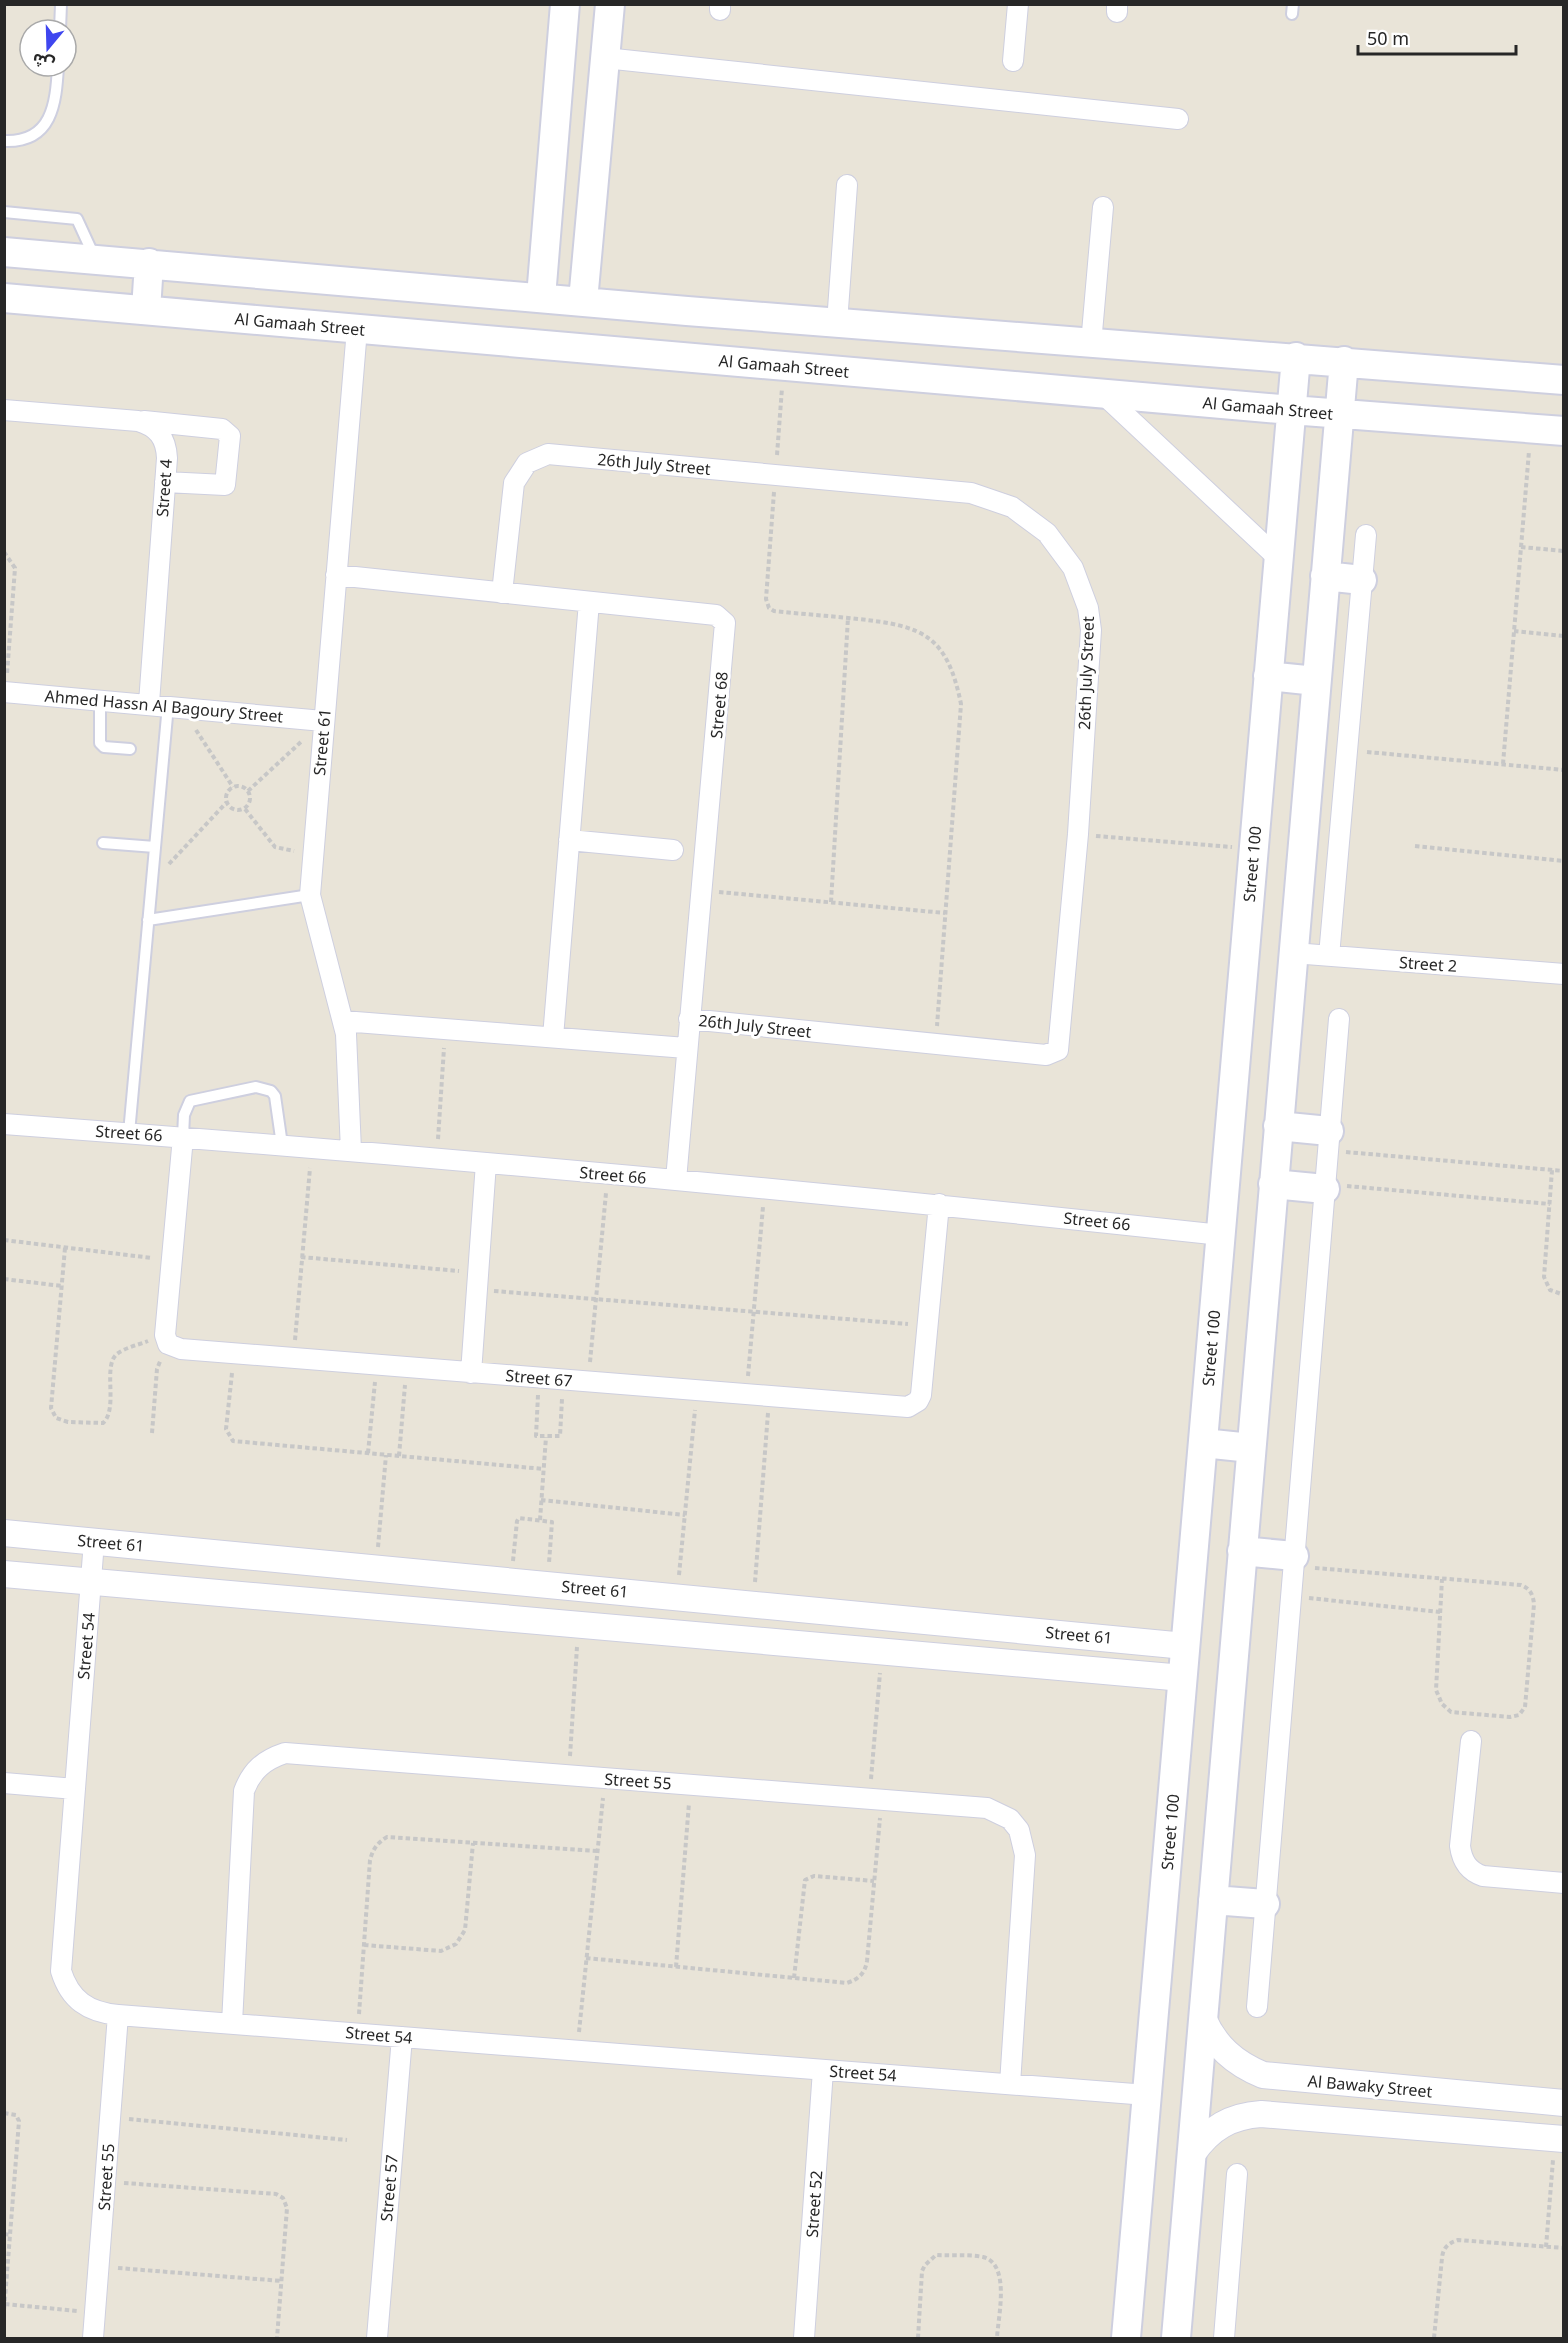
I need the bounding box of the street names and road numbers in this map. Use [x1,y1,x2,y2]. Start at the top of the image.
street label: Al Gamaah Street [234,307,366,341]
street label: Al Gamaah Street [718,349,850,383]
street label: Al Gamaah Street [1202,391,1334,425]
street label: 26th July Street [596,448,712,480]
street label: Street 4 [151,458,177,518]
street label: 26th July Street [1073,616,1099,730]
street label: Street 68 [705,671,733,739]
street label: Ahmed Hassn Al Bagoury Street [44,685,284,727]
street label: Street 61 [308,708,336,776]
street label: Street 100 [1238,825,1266,903]
street label: Street 2 [1398,951,1458,977]
street label: 26th July Street [697,1009,813,1043]
street label: Street 66 [95,1120,163,1146]
street label: Street 66 [579,1161,647,1189]
street label: Street 66 [1062,1207,1132,1235]
street label: Street 100 [1197,1309,1225,1387]
street label: Street 67 [505,1364,573,1392]
street label: Street 61 [77,1529,145,1557]
street label: Street 61 [561,1575,629,1603]
street label: Street 54 [72,1612,100,1680]
street label: Street 61 [1045,1621,1113,1649]
street label: Street 55 [604,1768,672,1794]
street label: Street 100 [1156,1793,1184,1871]
street label: Street 54 [345,2021,413,2049]
street label: Street 54 [829,2060,897,2086]
street label: Al Bawaky Street [1307,2070,1433,2102]
street label: Street 55 [93,2143,119,2211]
street label: Street 57 [375,2154,403,2222]
street label: Street 52 [801,2170,827,2238]

